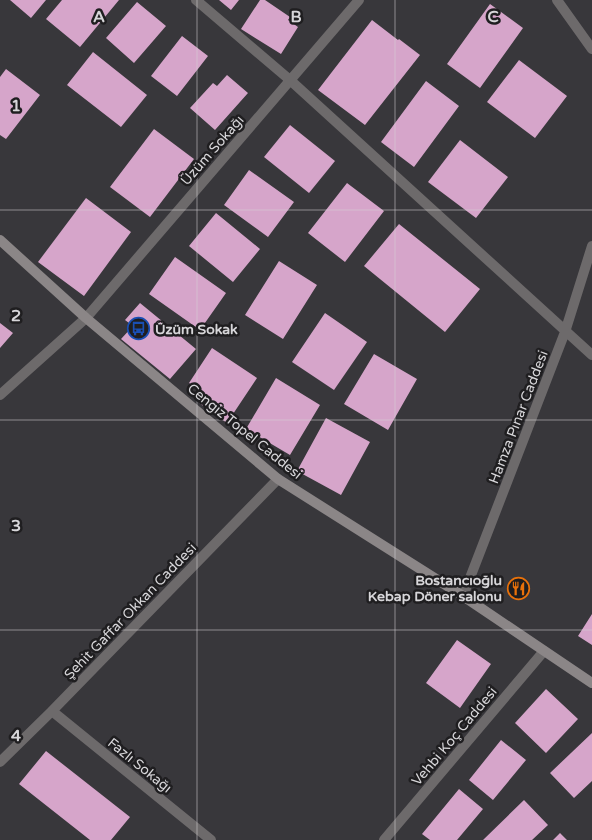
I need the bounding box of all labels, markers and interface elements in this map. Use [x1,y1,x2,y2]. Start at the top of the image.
text: A [93,7,105,27]
text: B [290,7,302,27]
text: C [487,7,499,27]
text: 1 [11,96,21,116]
street label: Üzüm Sokağı [177,112,247,189]
text: 2 [11,306,21,326]
bus stop icon: Üzüm Sokak [127,317,151,341]
place label: Üzüm Sokak [155,321,238,338]
street label: Hamza Pınar Caddesi [485,348,552,486]
street label: Cengiz Topel Caddesi [184,380,305,483]
text: 3 [11,516,21,536]
street label: Şehit Gaffar Okkan Caddesi [61,540,200,683]
place label: Bostancıoğlu Kebap Döner salonu [368,572,502,605]
restaurant icon: Bostancıoğlu Kebap Döner salonu [506,576,530,600]
street label: Vehbi Koç Caddesi [408,683,501,789]
text: 4 [11,726,21,746]
street label: Fazlı Sokağı [104,734,175,796]

